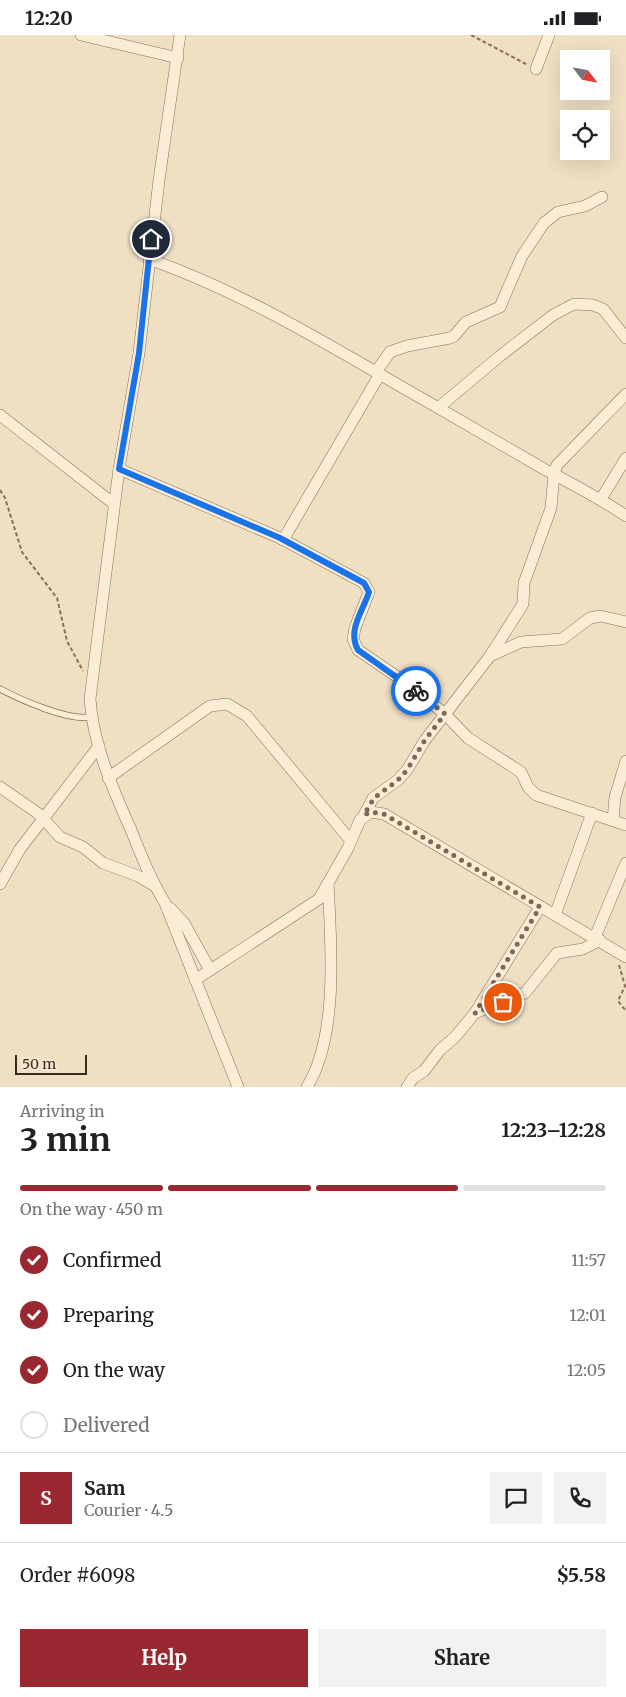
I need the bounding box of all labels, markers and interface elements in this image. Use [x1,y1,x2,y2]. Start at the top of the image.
text: 12:20 [25,6,73,30]
north arrow [560,50,610,100]
map controls [560,50,610,160]
button: locate [560,110,610,160]
pin [130,218,172,260]
icon: home [137,225,165,253]
courier [391,666,441,716]
icon: bike [402,677,430,705]
pin [482,981,524,1023]
icon: bag [489,988,517,1016]
scale bar [15,1052,88,1075]
text: 50 m [22,1055,56,1073]
text: Arriving in [20,1101,105,1121]
text: 12:23–12:28 [501,1118,606,1142]
text: 3 min [20,1120,111,1160]
text: On the way · 450 m [20,1199,163,1219]
icon: check [20,1246,48,1274]
text: Confirmed [63,1248,161,1272]
text: 11:57 [571,1250,606,1270]
icon: check [20,1301,48,1329]
text: Preparing [63,1303,154,1327]
text: 12:01 [569,1305,606,1325]
icon: check [20,1356,48,1384]
text: On the way [63,1358,165,1382]
text: 12:05 [567,1360,606,1380]
text: Delivered [63,1413,150,1437]
button: chat [490,1472,542,1524]
button: phone [554,1472,606,1524]
text: Sam [84,1476,125,1500]
text: S [40,1486,52,1510]
text: Courier · 4.5 [84,1500,173,1520]
text: Order #6098 [20,1563,135,1587]
text: $5.58 [556,1563,606,1587]
button: Help [20,1629,308,1687]
button: Share [318,1629,606,1687]

